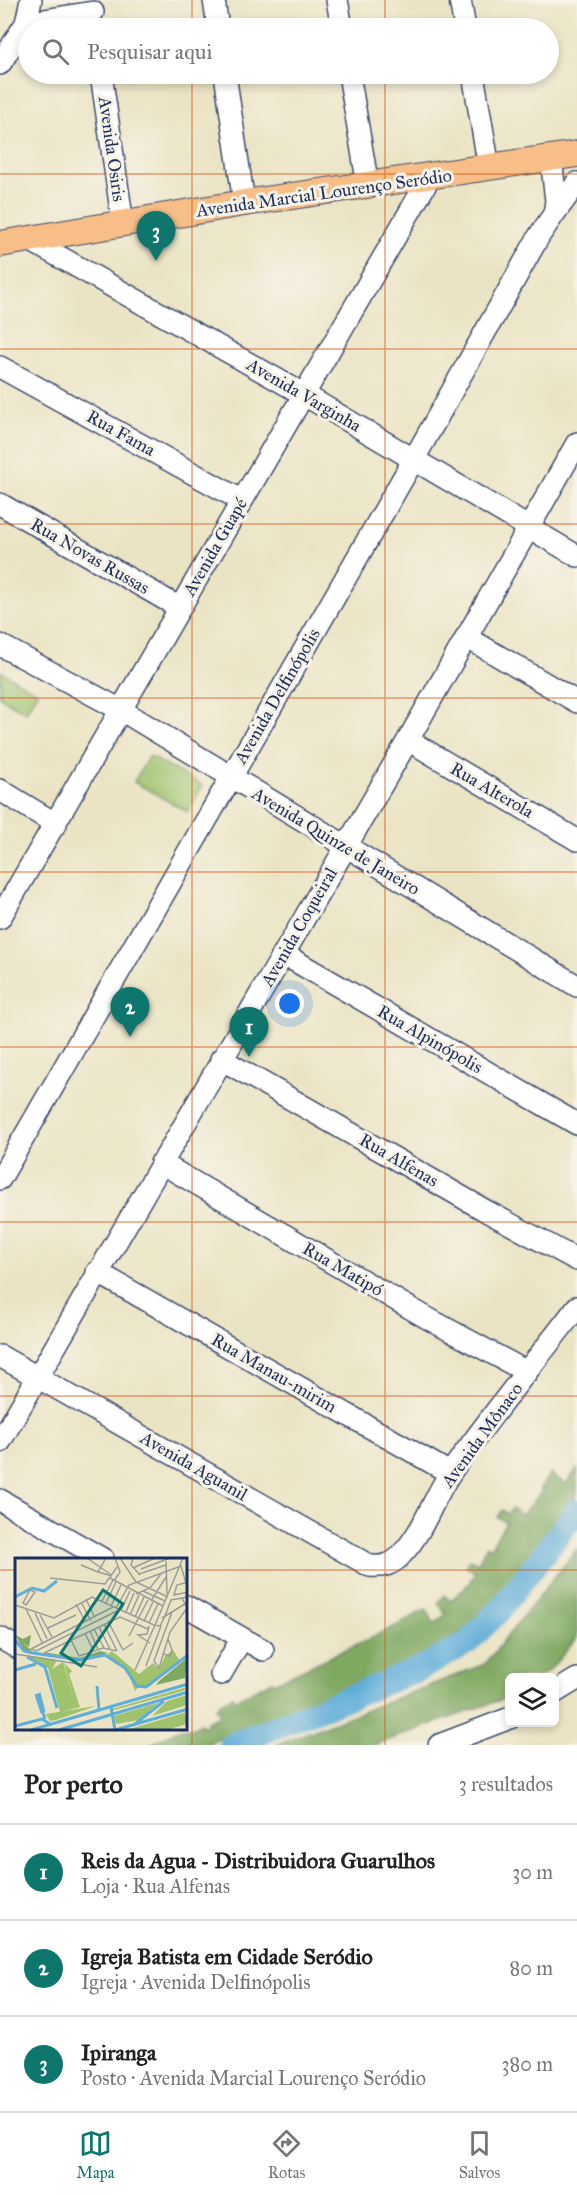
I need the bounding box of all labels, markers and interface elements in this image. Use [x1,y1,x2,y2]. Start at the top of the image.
search box [18,18,559,84]
icon: search [39,35,72,68]
text: Pesquisar aqui [87,38,212,65]
street label: Avenida Osiris [94,94,130,203]
street label: Avenida Marcial Lourenço Seródio [194,164,453,222]
pin: 3 [136,212,176,261]
street label: Avenida Varginha [241,353,366,438]
street label: Rua Fama [83,405,160,461]
street label: Avenida Guapé [178,494,252,601]
street label: Rua Novas Russas [27,513,153,599]
street label: Avenida Delfinópolis [229,624,325,769]
street label: Rua Alterola [446,757,538,823]
street label: Avenida Quinze de Janeiro [247,782,424,901]
street label: Avenida Coqueiral [256,863,343,992]
pin: 2 [110,988,150,1037]
your location [275,989,304,1018]
street label: Rua Alpinópolis [373,1000,487,1078]
pin: 1 [230,1008,268,1057]
street label: Rua Alfenas [355,1129,443,1191]
street label: Rua Matipó [299,1237,387,1301]
street label: Rua Manau-mirim [207,1328,341,1418]
street label: Avenida Mônaco [436,1378,527,1492]
street label: Avenida Aguanil [135,1426,252,1506]
inset map [15,1558,188,1730]
map controls [505,1673,559,1727]
button: layers [505,1673,559,1727]
text: Por perto [24,1768,123,1800]
text: 3 resultados [459,1772,553,1796]
text: Reis da Agua - Distribuidora Guarulhos [81,1847,435,1874]
text: 1 [40,1860,47,1884]
text: 30 m [512,1860,553,1884]
text: Loja · Rua Alfenas [81,1874,230,1898]
text: Igreja Batista em Cidade Seródio [81,1943,373,1970]
text: 2 [39,1956,48,1980]
text: 80 m [510,1956,553,1980]
text: Igreja · Avenida Delfinópolis [81,1970,311,1994]
text: Ipiranga [81,2039,156,2066]
text: 3 [40,2052,48,2076]
text: 380 m [502,2052,553,2076]
text: Posto · Avenida Marcial Lourenço Seródio [81,2066,426,2090]
tab: Mapa [77,2127,115,2182]
tab: Rotas [268,2127,305,2182]
tab: Salvos [459,2127,500,2182]

